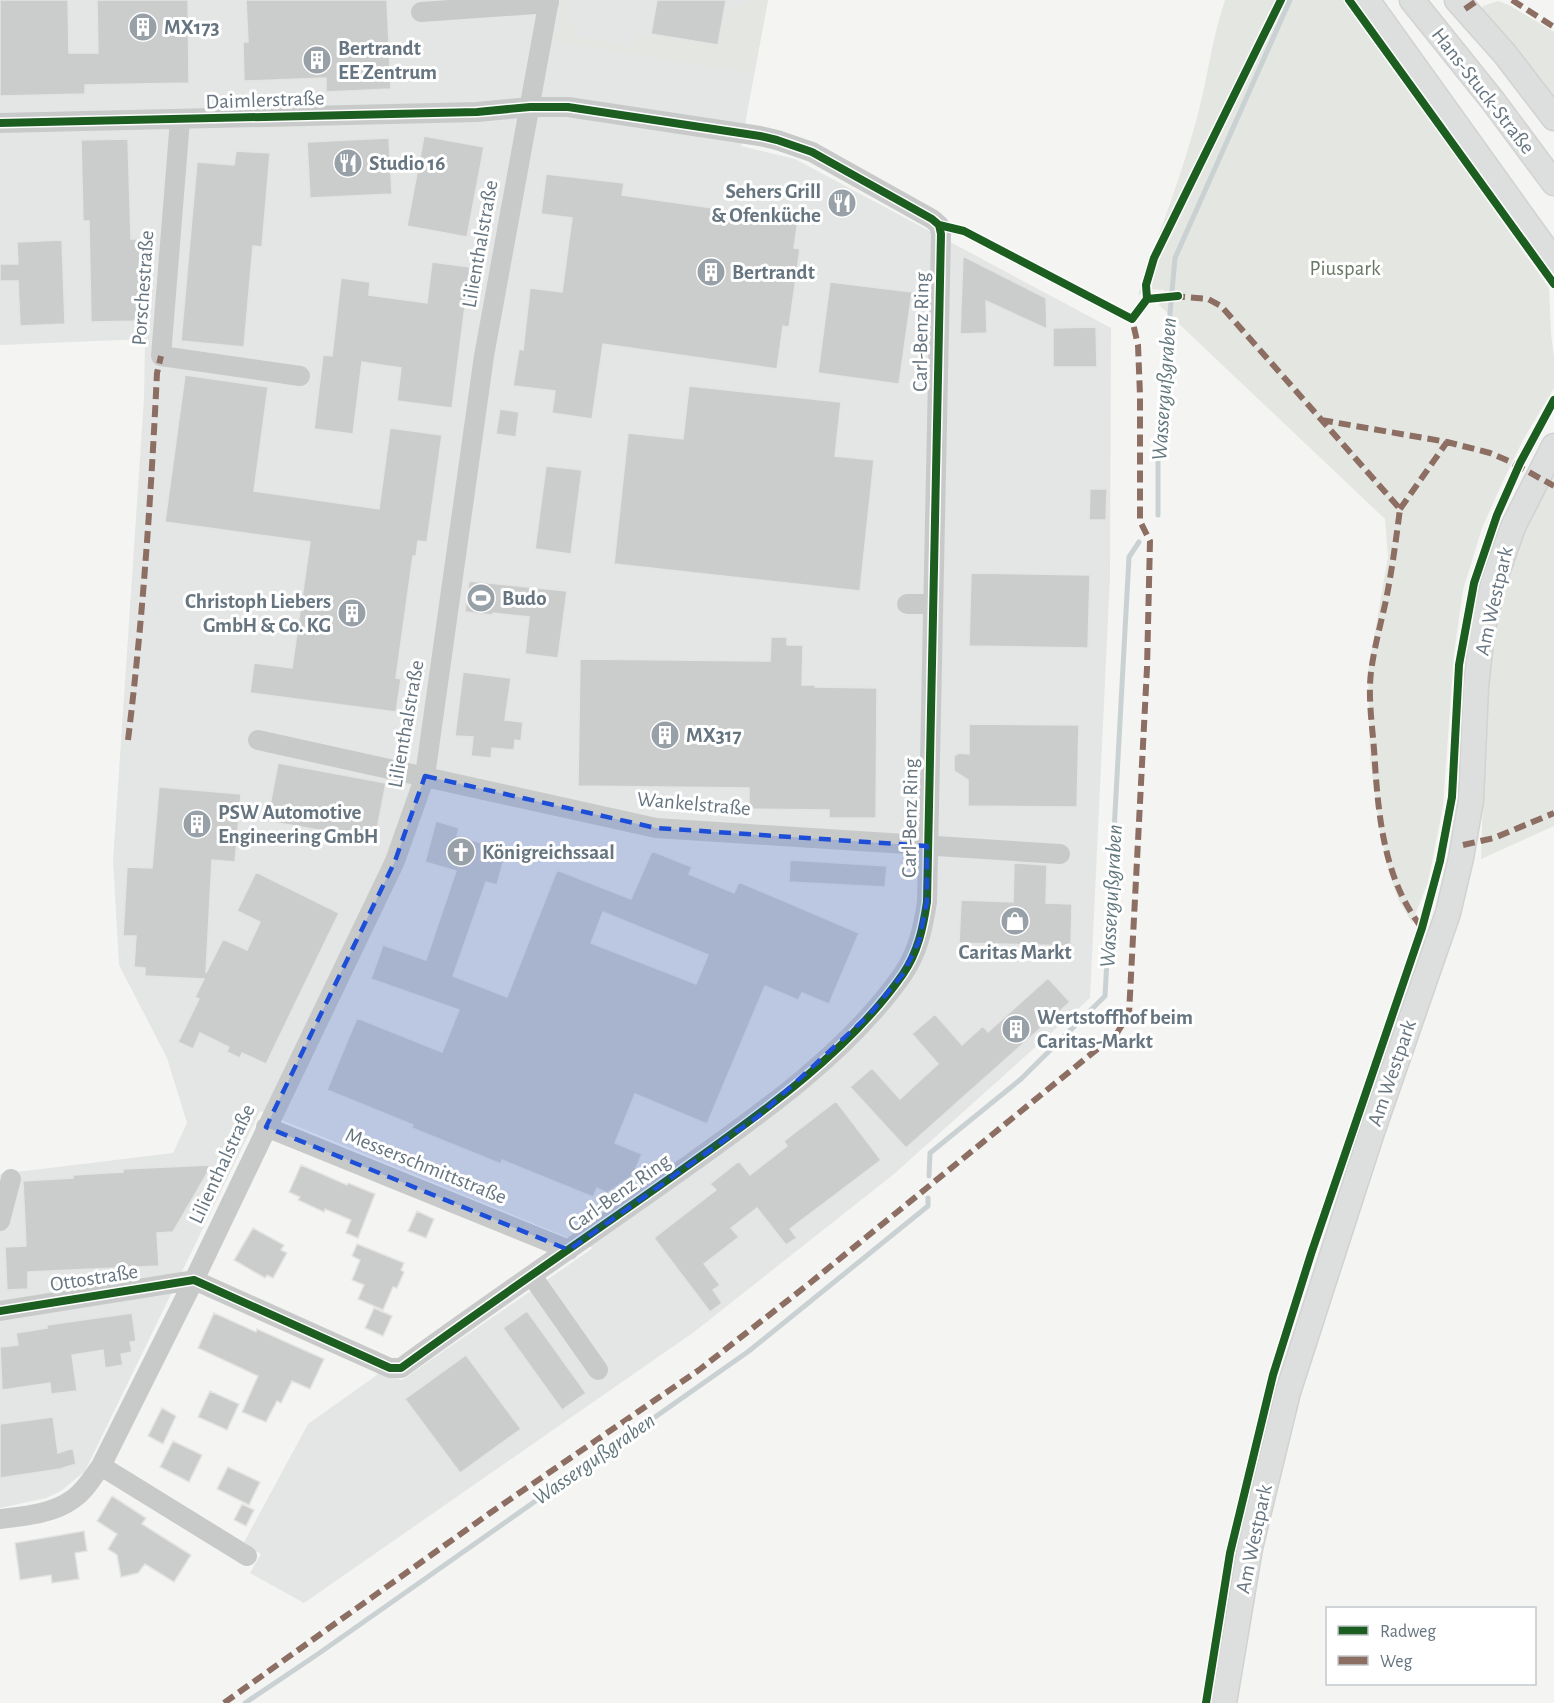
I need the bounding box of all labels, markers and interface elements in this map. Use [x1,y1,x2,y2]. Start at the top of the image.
building icon: MX173 [127,11,159,43]
place label: MX173 [164,17,220,38]
street label: Hans-Stuck-Straße [1427,24,1539,158]
place label: Bertrandt EE Zentrum [338,38,437,83]
building icon: Bertrandt EE Zentrum [301,44,333,76]
street label: Daimlerstraße [205,87,325,113]
restaurant icon: Studio 16 [332,147,364,179]
place label: Studio 16 [369,153,445,174]
street label: Lilienthalstraße [458,179,502,309]
place label: Sehers Grill & Ofenküche [711,181,821,226]
restaurant icon: Sehers Grill & Ofenküche [826,187,858,219]
street label: Porschestraße [128,230,158,346]
building icon: Bertrandt [695,256,727,288]
park label: Piuspark [1309,258,1381,279]
place label: Bertrandt [732,262,815,283]
street label: Carl-Benz Ring [909,271,933,392]
water label: Wassergußgraben [1148,317,1180,461]
street label: Am Westpark [1471,544,1517,657]
sports icon: Budo [465,582,497,614]
place label: Budo [502,588,547,609]
place label: Christoph Liebers GmbH & Co. KG [185,591,331,636]
building icon: Christoph Liebers GmbH & Co. KG [336,597,368,629]
street label: Lilienthalstraße [384,659,428,789]
building icon: MX317 [649,719,681,751]
place label: MX317 [686,725,742,746]
street label: Carl-Benz Ring [898,757,922,878]
street label: Wankelstraße [636,789,752,819]
place label: PSW Automotive Engineering GmbH [218,802,378,847]
building icon: PSW Automotive Engineering GmbH [181,808,213,840]
water label: Wassergußgraben [1096,824,1126,968]
church icon: Königreichssaal [445,836,477,868]
place label: Königreichssaal [482,842,615,863]
shop icon: Caritas Markt [999,905,1031,937]
place label: Caritas Markt [958,942,1072,963]
place label: Wertstoffhof beim Caritas-Markt [1037,1007,1193,1052]
building icon: Wertstoffhof beim Caritas-Markt [1000,1013,1032,1045]
street label: Am Westpark [1364,1017,1420,1129]
street label: Lilienthalstraße [185,1101,259,1227]
street label: Messerschmittstraße [342,1124,510,1208]
street label: Carl-Benz Ring [564,1150,675,1236]
street label: Ottostraße [48,1261,140,1295]
water label: Wassergußgraben [529,1409,659,1509]
street label: Am Westpark [1232,1482,1276,1595]
legend [1326,1607,1536,1685]
text: Radweg [1380,1623,1436,1641]
text: Weg [1380,1653,1412,1671]

